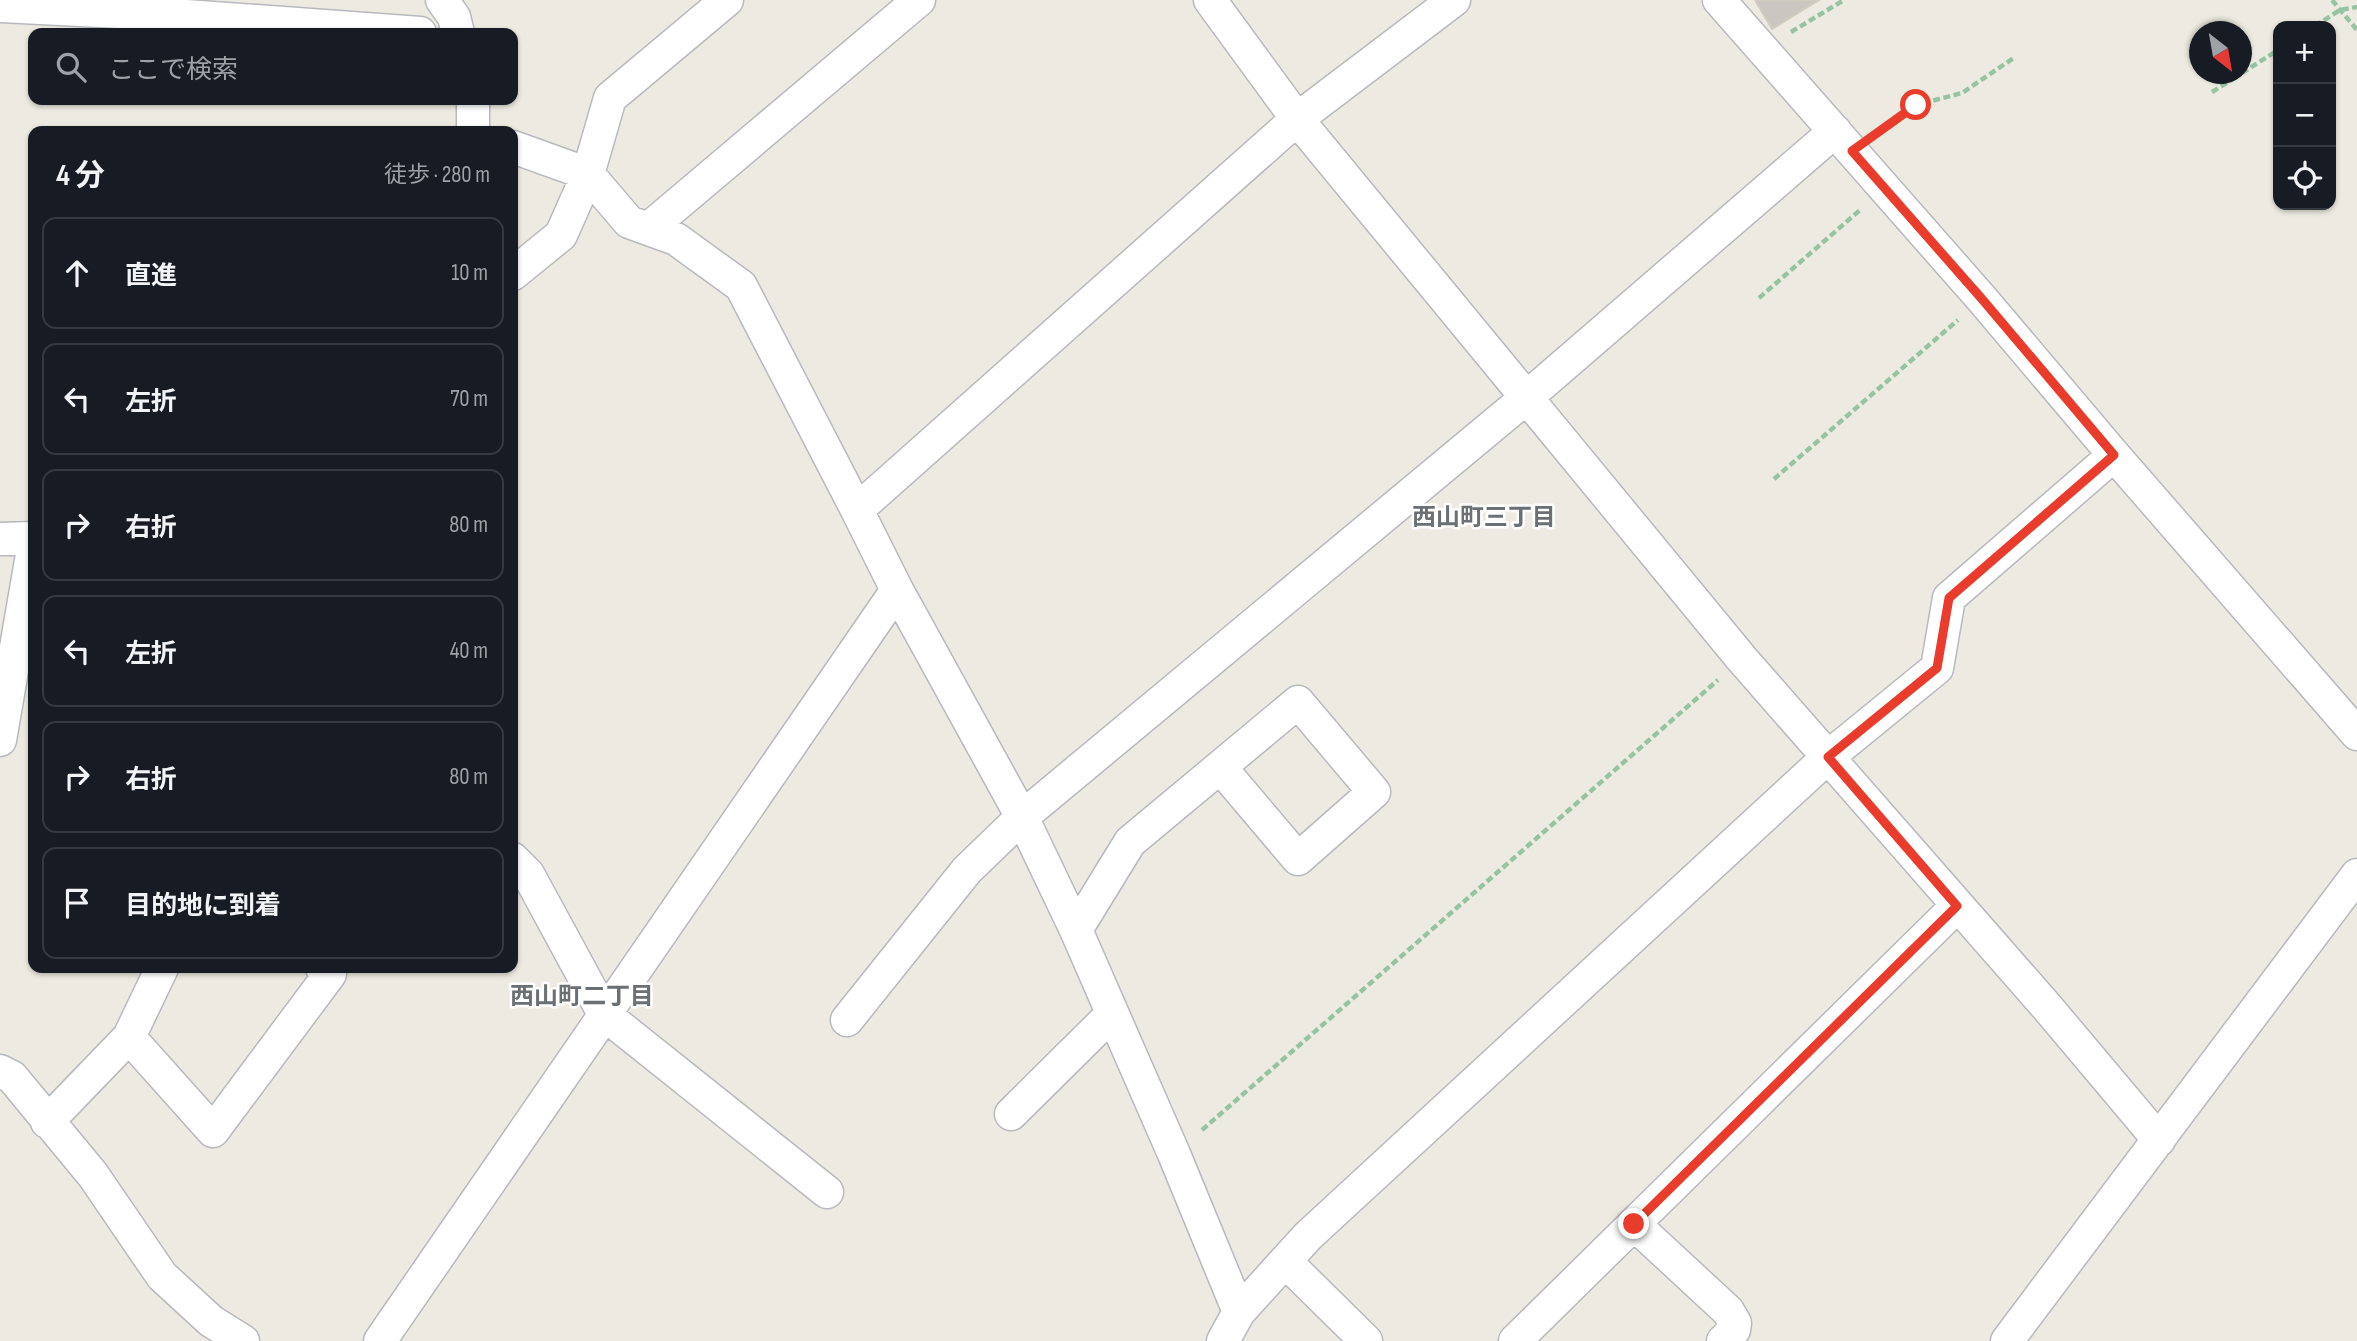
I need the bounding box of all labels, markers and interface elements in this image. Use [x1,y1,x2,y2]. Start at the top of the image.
north arrow [2189,21,2252,84]
map controls [2273,21,2336,210]
button: + [2273,21,2336,84]
search box [28,28,518,105]
icon: search [52,48,90,86]
text: ここで検索 [108,55,238,86]
button: − [2273,84,2336,147]
route start [1900,89,1931,120]
button: locate [2273,147,2336,210]
text: 4 分 [56,158,105,194]
text: 徒歩 · 280 m [384,161,490,189]
icon: ahead [58,254,96,292]
text: 10 m [451,259,488,287]
text: 直進 [125,261,177,292]
icon: left [58,380,96,418]
text: 70 m [450,385,488,413]
text: 左折 [125,387,177,418]
district label: 西山町三丁目 [1412,503,1556,532]
icon: right [58,506,96,544]
text: 80 m [449,511,488,539]
text: 右折 [125,513,177,544]
icon: left [58,632,96,670]
text: 40 m [450,637,488,665]
text: 左折 [125,639,177,670]
icon: right [58,758,96,796]
text: 80 m [449,763,488,791]
text: 右折 [125,765,177,796]
icon: arrive [58,884,96,922]
text: 目的地に到着 [125,891,281,922]
district label: 西山町二丁目 [510,982,654,1011]
route end [1618,1208,1649,1239]

